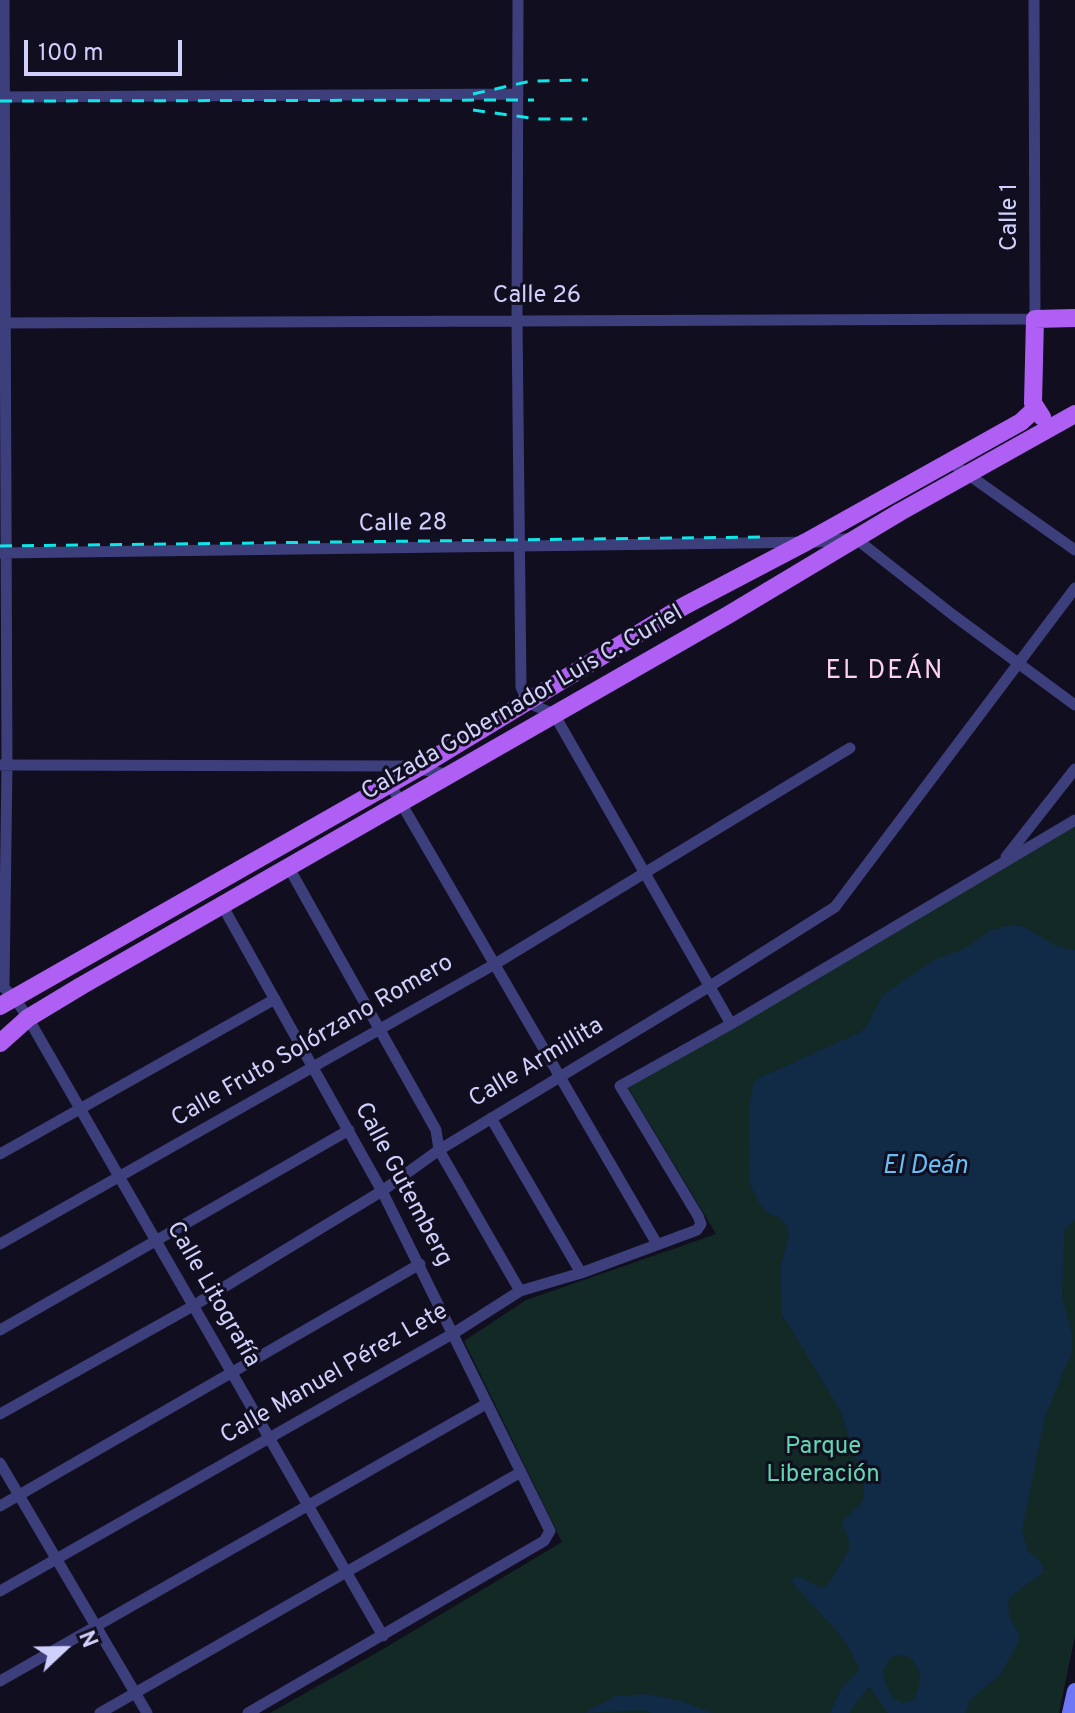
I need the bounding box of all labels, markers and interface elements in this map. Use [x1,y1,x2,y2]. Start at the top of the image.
scale bar [28,24,186,74]
text: 100 m [38,39,104,69]
street label: Calle 1 [997,183,1025,251]
street label: Calle 26 [493,283,581,311]
street label: Calle 28 [358,510,448,540]
street label: Calzada Gobernador Luis C. Curiel [357,600,689,808]
district label: EL DEÁN [826,657,944,689]
street label: Calle Fruto Solórzano Romero [167,950,459,1134]
street label: Calle Armillita [465,1013,609,1115]
street label: Calle Gutemberg [347,1098,457,1272]
water label: El Deán [882,1152,968,1184]
street label: Calle Litografía [159,1217,265,1373]
street label: Calle Manuel Pérez Lete [216,1298,454,1452]
park label: Parque Liberación [766,1434,880,1490]
north arrow [24,1609,104,1689]
text: N [71,1627,102,1652]

